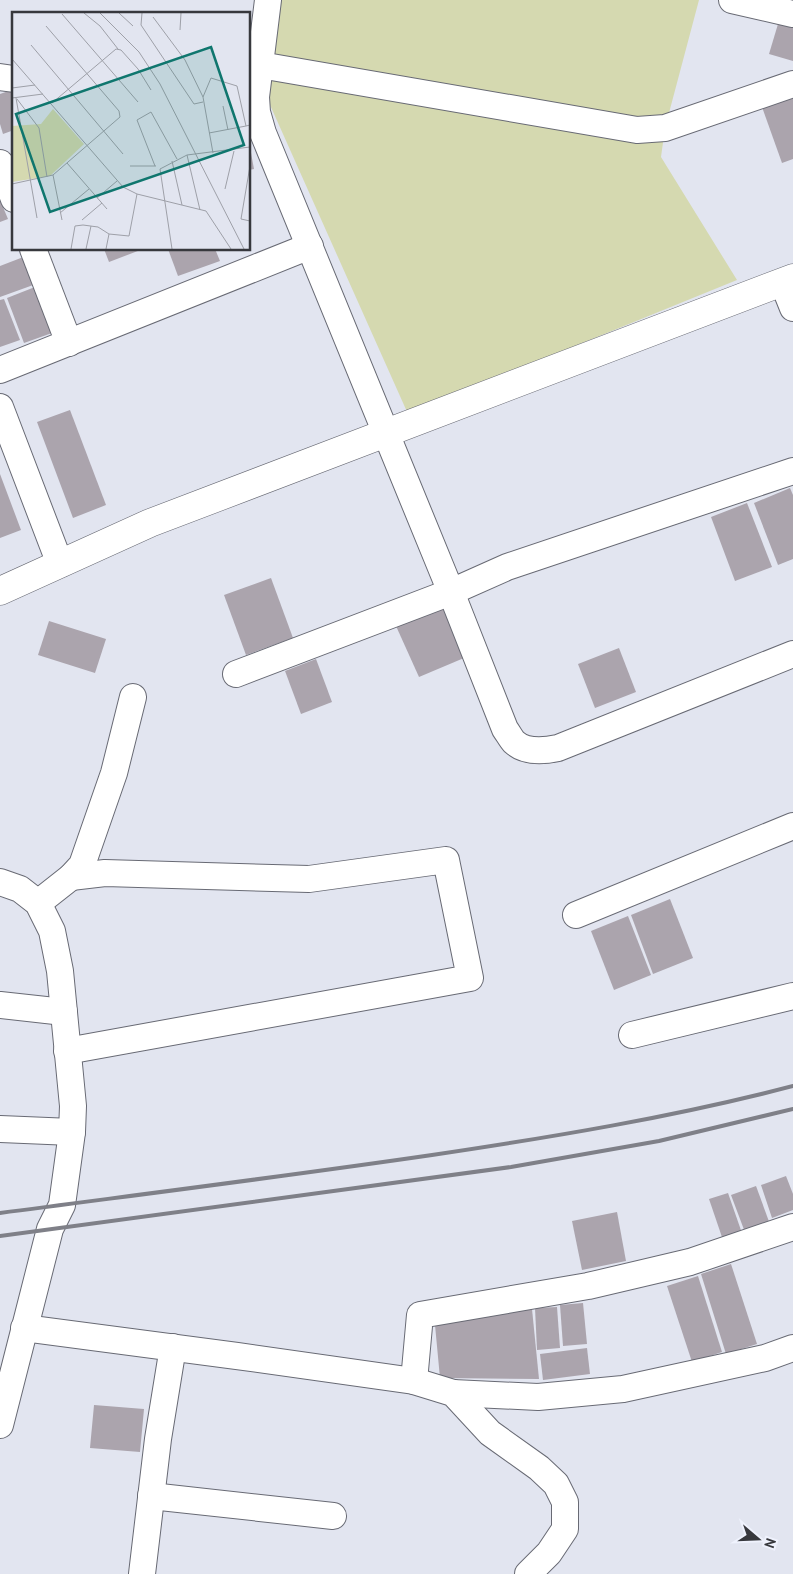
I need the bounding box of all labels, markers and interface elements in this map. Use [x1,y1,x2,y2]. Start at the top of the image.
inset map [12,12,250,250]
north arrow [733,1514,783,1564]
text: N [760,1536,780,1551]

